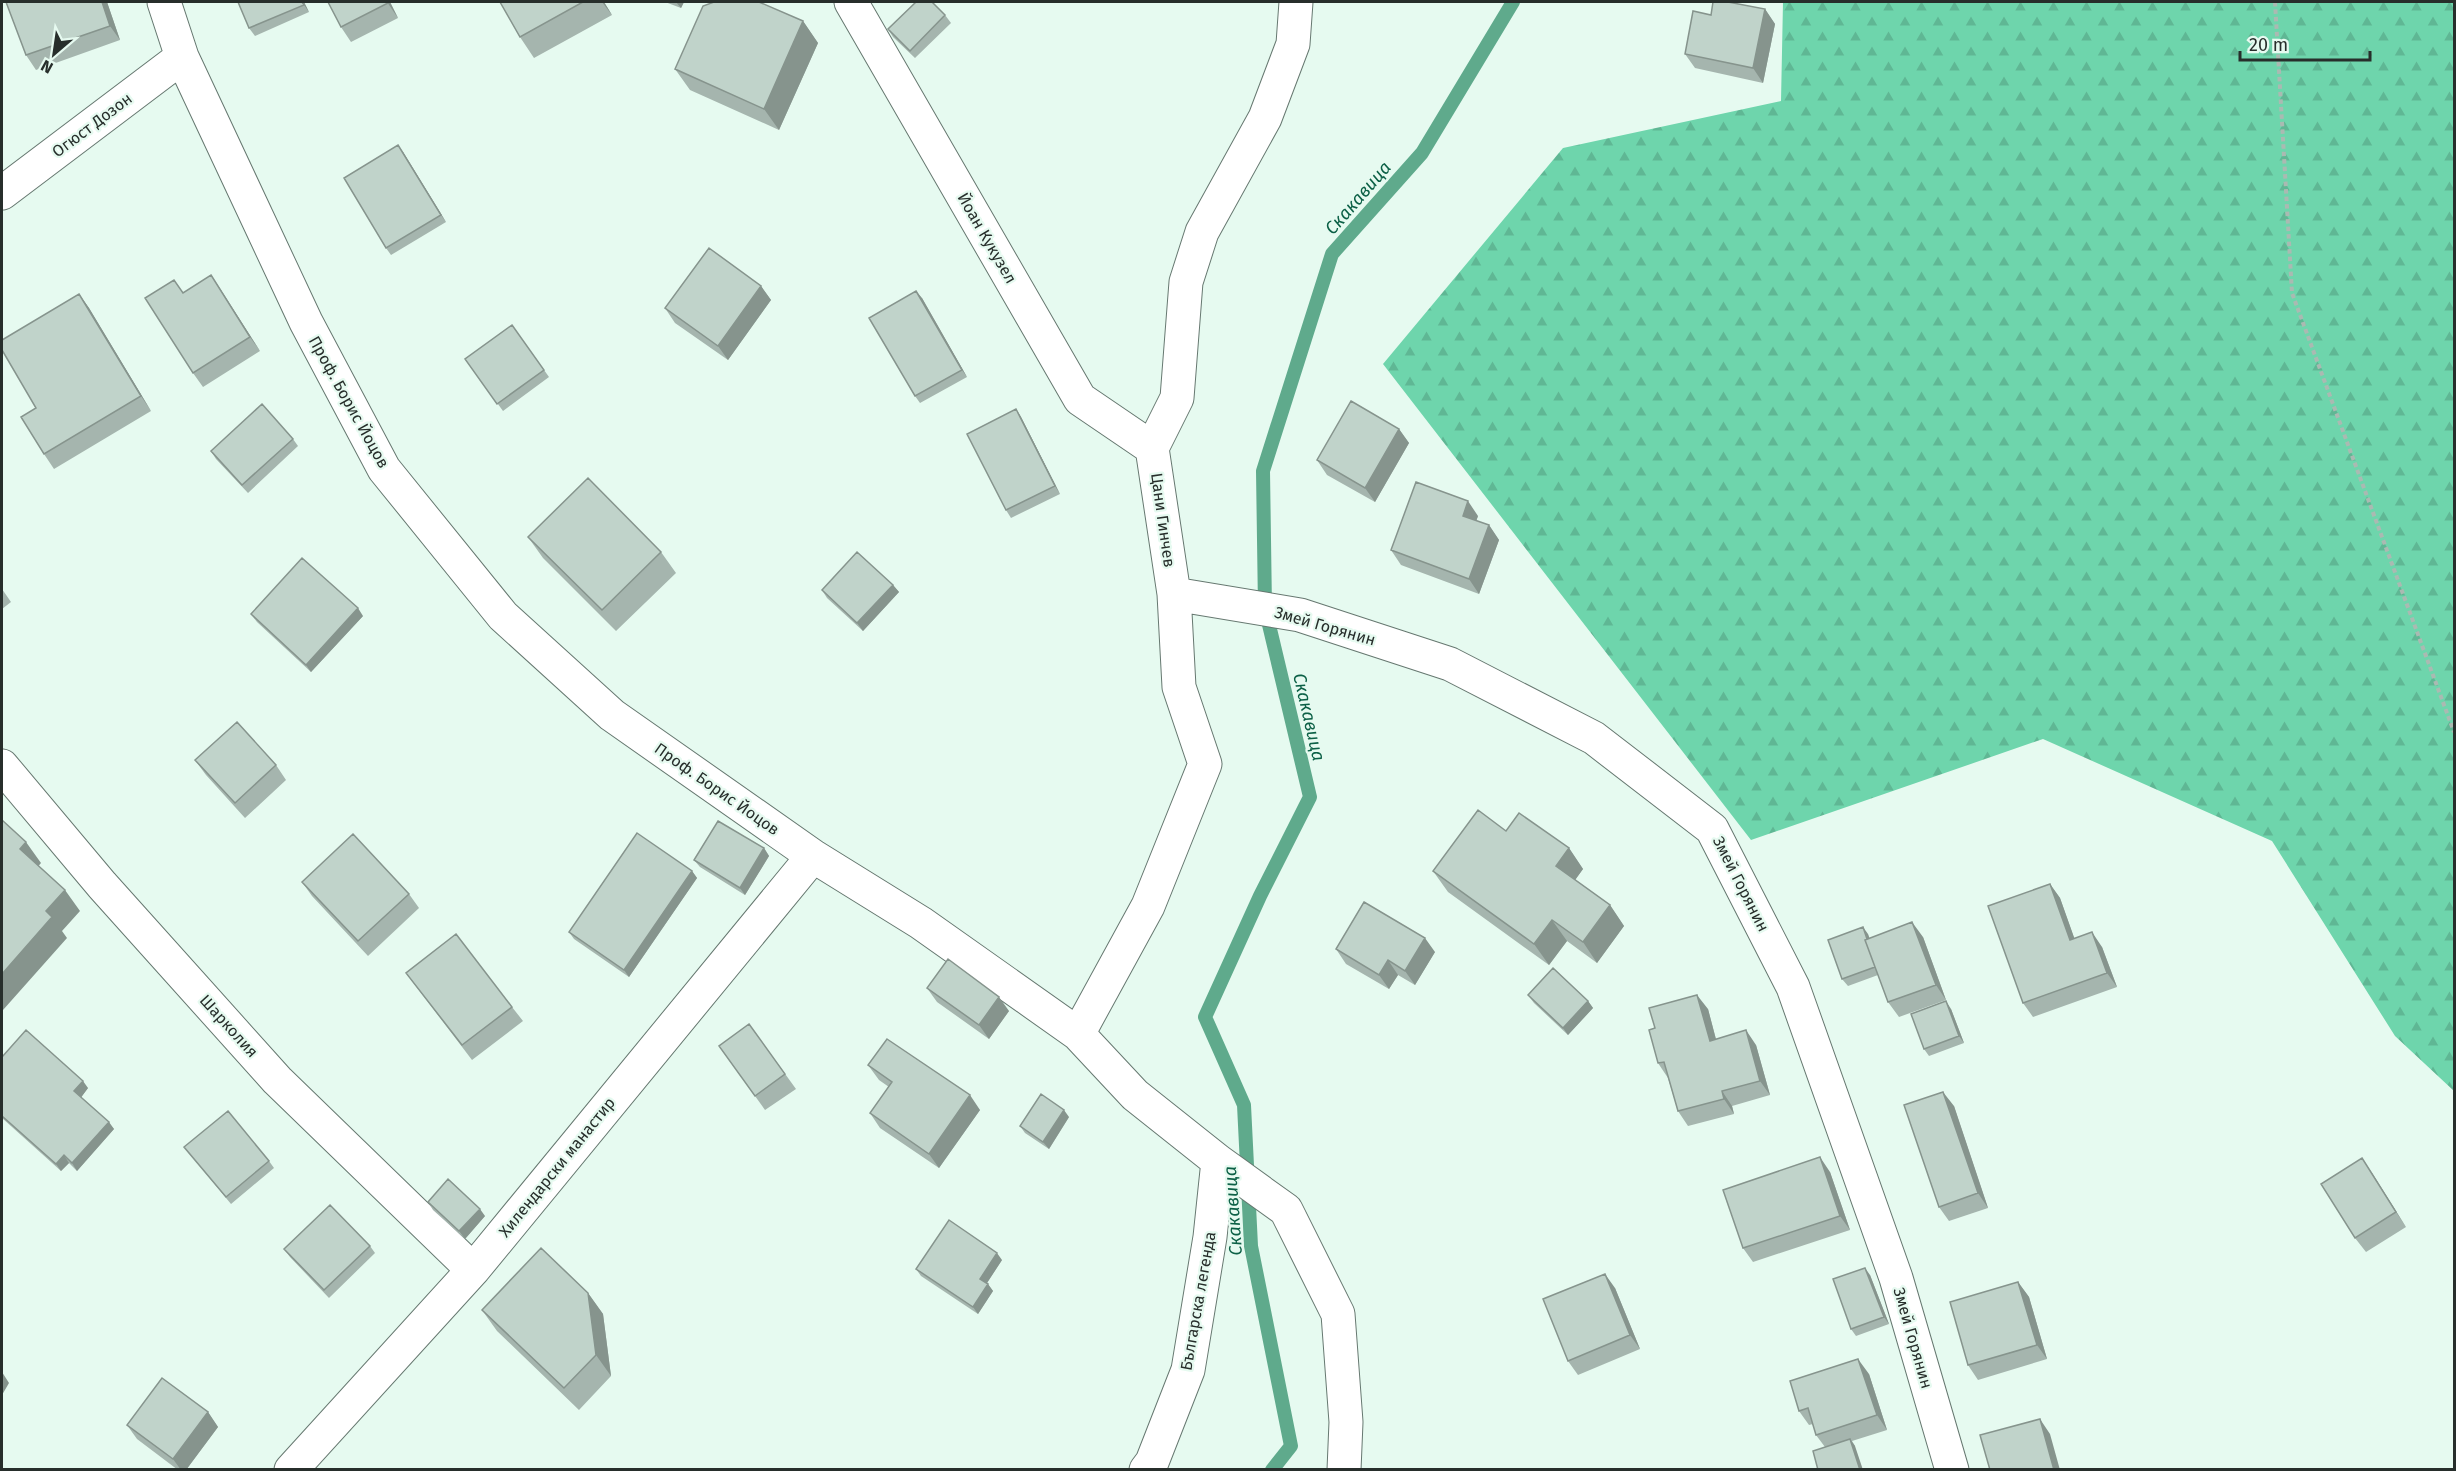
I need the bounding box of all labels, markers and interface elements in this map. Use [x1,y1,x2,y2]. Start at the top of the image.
north arrow [24,24,84,84]
scale bar [2240,24,2370,62]
text: 20 m [2249,34,2288,56]
text: N [38,56,56,78]
street label: Огюст Дозон [48,89,136,161]
water label: Скакавица [1320,157,1396,239]
street label: Йоан Кукузел [953,189,1021,287]
street label: Проф. Борис Йоцов [305,333,393,471]
street label: Цани Гинчев [1147,472,1179,568]
street label: Змей Горянин [1272,603,1378,649]
water label: Скакавица [1288,671,1330,763]
street label: Проф. Борис Йоцов [651,739,783,839]
street label: Змей Горянин [1709,833,1773,935]
street label: Шарколия [196,991,262,1061]
street label: Хилендарски манастир [495,1093,619,1241]
water label: Скакавица [1219,1166,1247,1256]
street label: Българска легенда [1176,1230,1220,1372]
street label: Змей Горянин [1890,1285,1936,1391]

